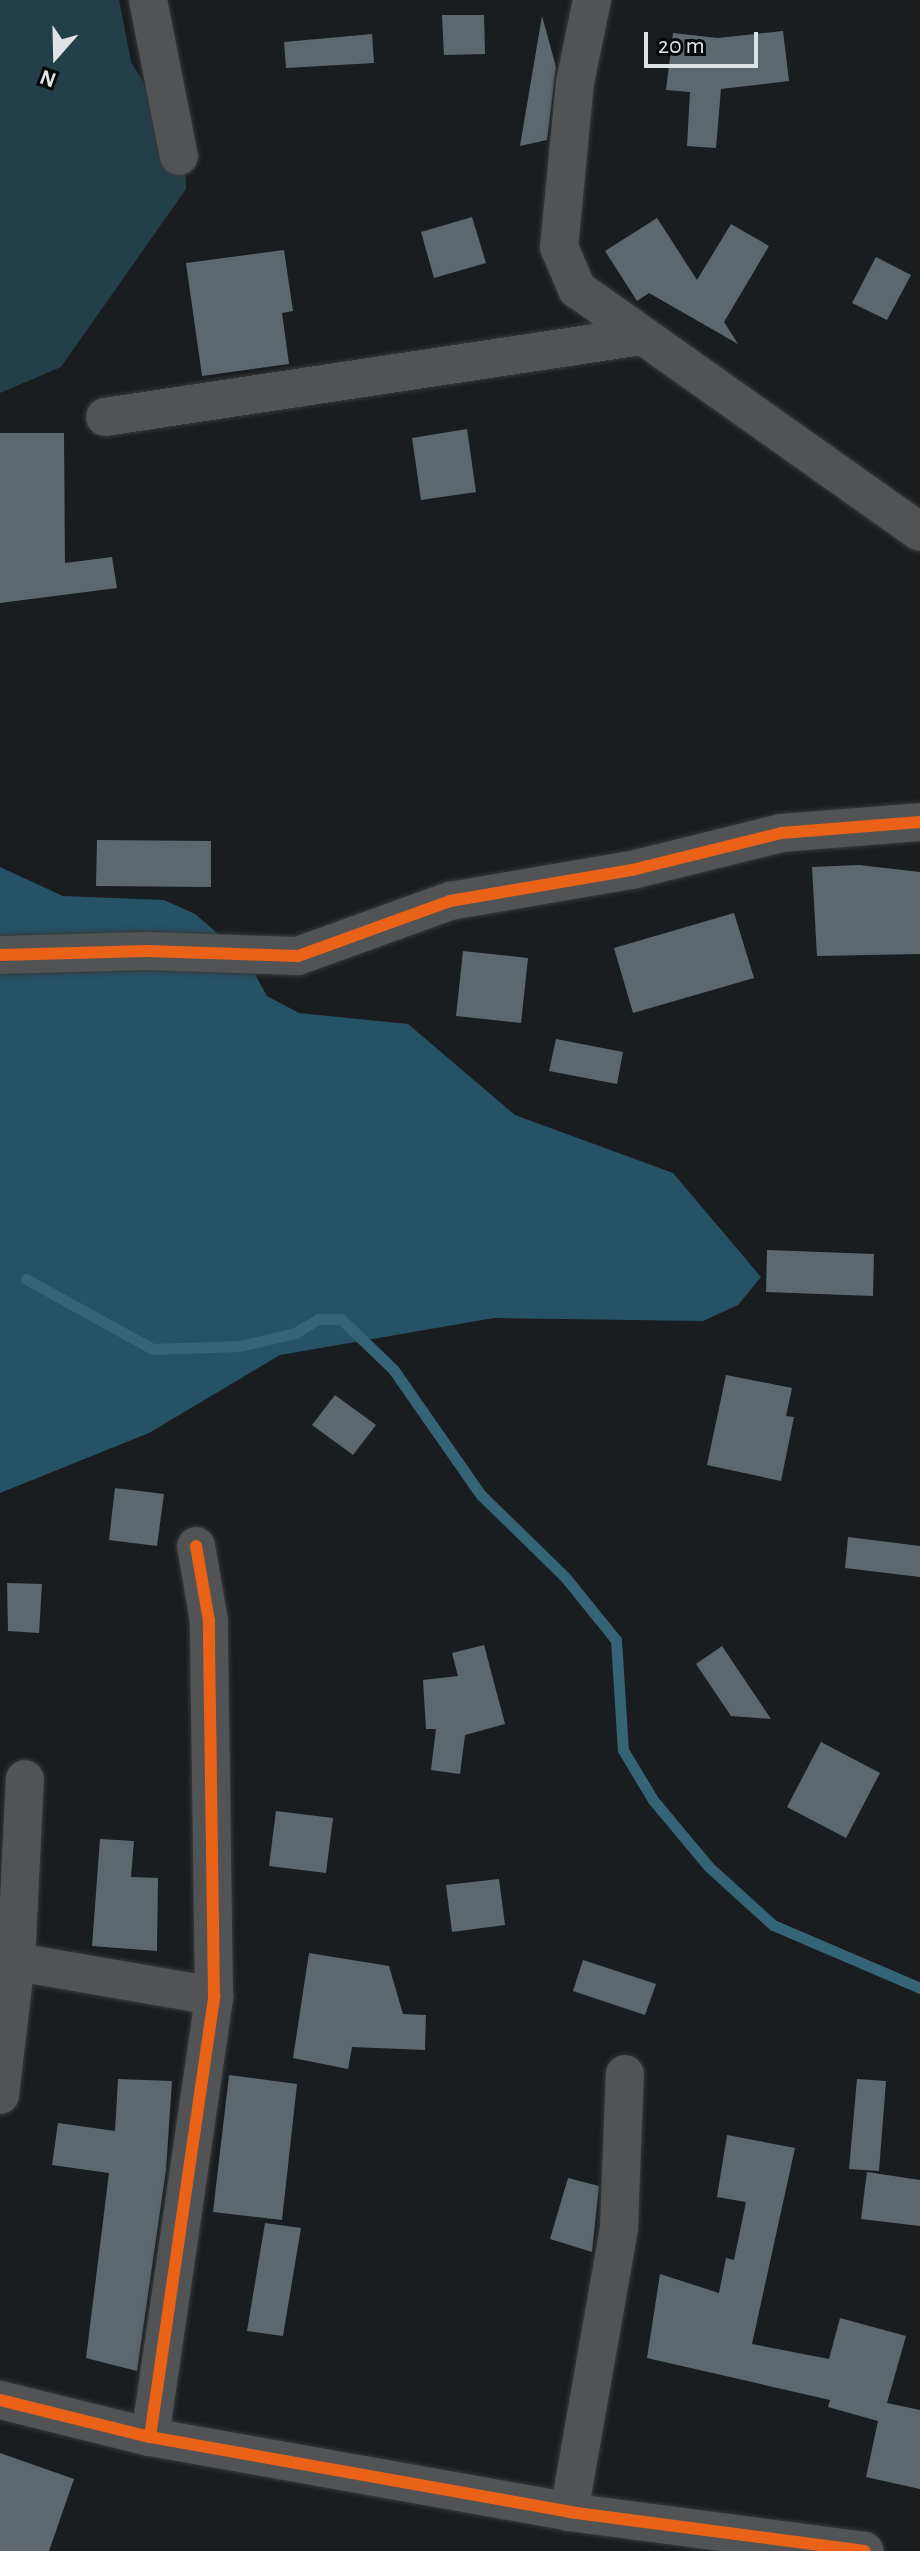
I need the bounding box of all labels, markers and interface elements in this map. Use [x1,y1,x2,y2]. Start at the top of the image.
north arrow [16,16,96,96]
scale bar [648,16,762,66]
text: 20 m [658,34,705,58]
text: N [37,66,59,92]

